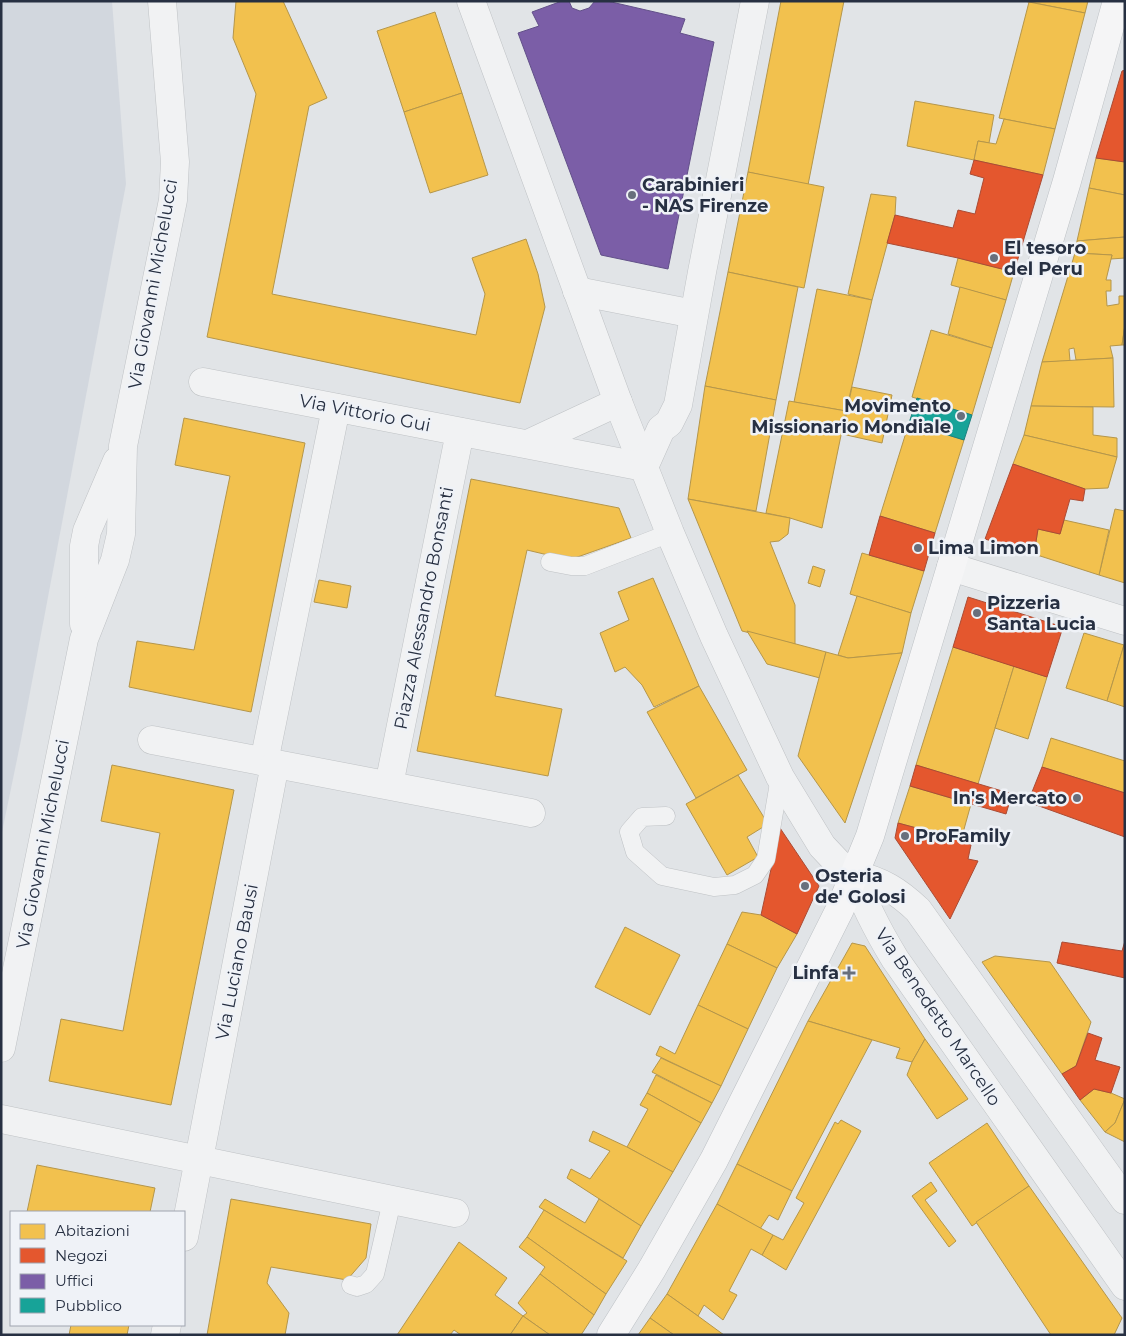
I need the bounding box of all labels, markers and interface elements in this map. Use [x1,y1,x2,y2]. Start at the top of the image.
place label: Carabinieri - NAS Firenze [642,174,768,217]
street label: Via Giovanni Michelucci [124,177,182,391]
marker: Carabinieri - NAS Firenze [626,189,638,201]
place label: El tesoro del Peru [1004,237,1086,280]
marker: El tesoro del Peru [988,252,1000,264]
street label: Via Vittorio Gui [297,389,433,437]
place label: Movimento Missionario Mondiale [751,395,951,438]
marker: Movimento Missionario Mondiale [955,410,967,422]
street label: Piazza Alessandro Bonsanti [390,485,458,731]
place label: Lima Limon [928,537,1039,559]
marker: Lima Limon [912,542,924,554]
place label: Pizzeria Santa Lucia [987,592,1096,635]
marker: Pizzeria Santa Lucia [971,607,983,619]
street label: Via Giovanni Michelucci [12,737,74,951]
place label: In's Mercato [953,787,1067,809]
marker: In's Mercato [1071,792,1083,804]
place label: ProFamily [915,825,1010,847]
marker: ProFamily [899,830,911,842]
place label: Osteria de' Golosi [815,865,906,908]
marker: Osteria de' Golosi [799,880,811,892]
street label: Via Luciano Bausi [211,882,263,1042]
street label: Via Benedetto Marcello [870,924,1006,1110]
place label: Linfa [792,962,839,984]
marker: Linfa [843,967,855,979]
legend [10,1211,185,1326]
text: Abitazioni [55,1221,130,1240]
text: Negozi [55,1246,108,1265]
text: Uffici [55,1271,93,1290]
text: Pubblico [55,1296,122,1315]

